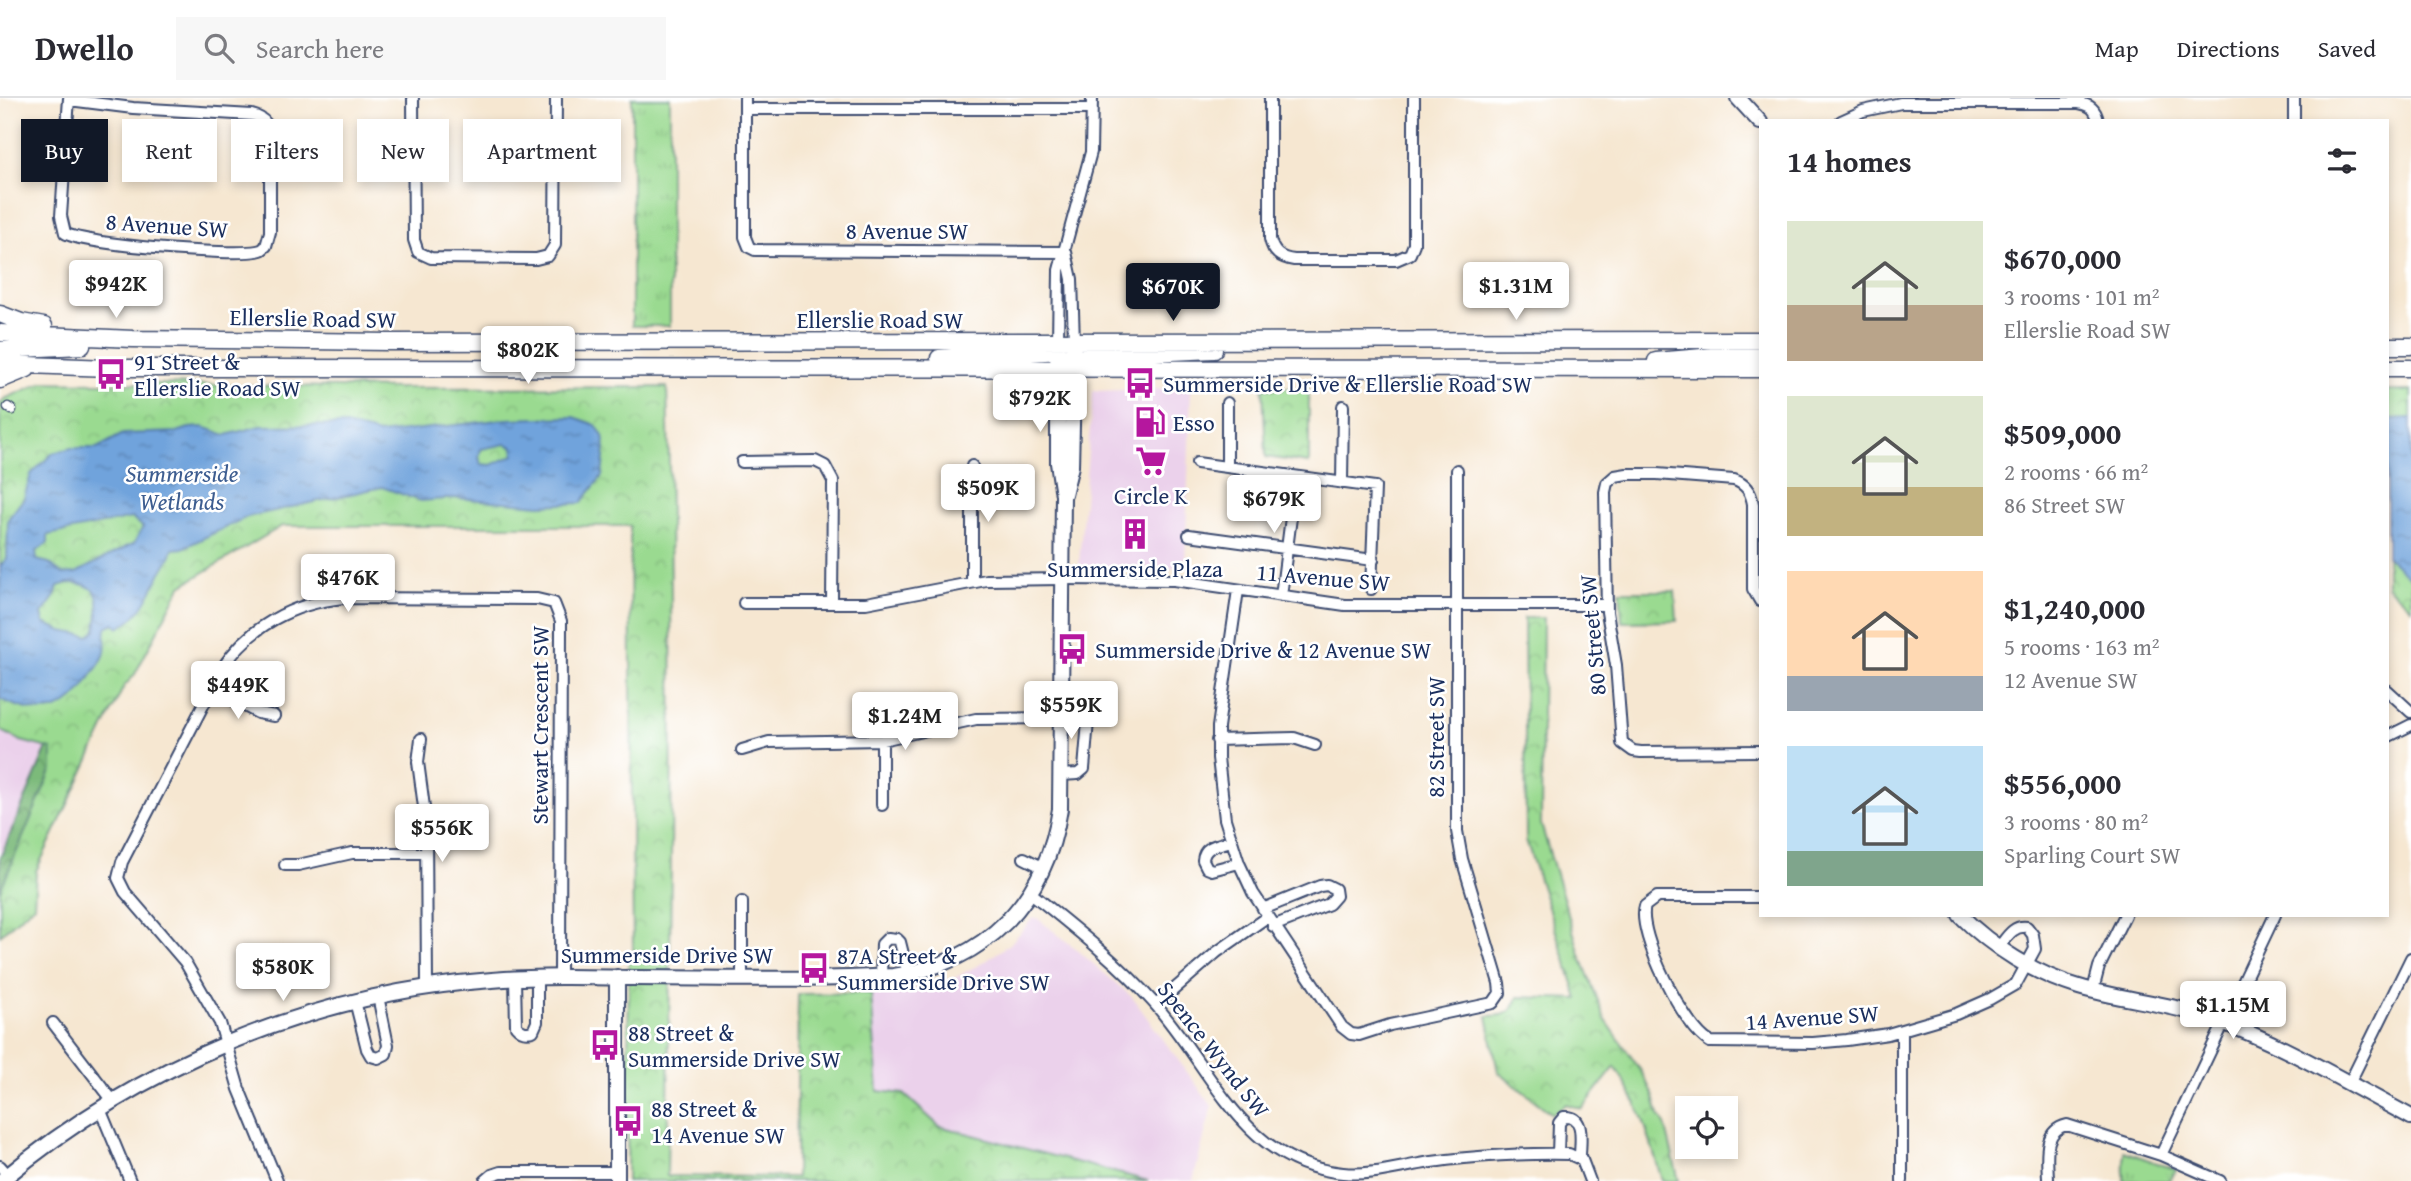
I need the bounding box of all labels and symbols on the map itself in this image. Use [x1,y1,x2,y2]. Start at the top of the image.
street label: 8 Avenue SW [105,204,230,246]
street label: 8 Avenue SW [846,214,969,247]
pin: $942K [67,260,165,320]
pin: $1.31M [1459,262,1573,322]
pin: $670K [1124,264,1222,323]
street label: Ellerslie Road SW [229,300,397,336]
street label: Ellerslie Road SW [797,303,964,336]
pin: $802K [479,327,577,386]
place label: 91 Street & Ellerslie Road SW [134,345,301,404]
bus stop icon: 91 Street & Ellerslie Road SW [94,357,128,391]
bus stop icon: Summerside Drive & Ellerslie Road SW [1123,366,1157,400]
place label: Summerside Drive & Ellerslie Road SW [1163,367,1533,400]
pin: $792K [991,374,1089,434]
fuel station icon: Esso [1133,405,1167,439]
place label: Esso [1173,406,1215,439]
supermarket icon: Circle K [1134,444,1168,478]
water label: Summerside Wetlands [125,456,239,519]
pin: $509K [939,464,1037,524]
pin: $679K [1225,476,1323,535]
place label: Circle K [1114,479,1188,512]
building icon: Summerside Plaza [1118,517,1152,551]
place label: Summerside Plaza [1047,552,1223,585]
pin: $476K [299,554,397,614]
street label: 11 Avenue SW [1255,555,1391,599]
street label: 80 Street SW [1570,573,1614,697]
street label: Stewart Crescent SW [523,625,556,825]
bus stop icon: Summerside Drive & 12 Avenue SW [1055,632,1089,666]
place label: Summerside Drive & 12 Avenue SW [1095,633,1432,666]
pin: $449K [189,662,287,721]
street label: 82 Street SW [1419,676,1452,798]
pin: $559K [1022,682,1120,741]
pin: $1.24M [848,692,962,752]
pin: $556K [393,804,491,864]
street label: Summerside Drive SW [561,938,774,971]
place label: 87A Street & Summerside Drive SW [837,939,1050,998]
pin: $580K [234,944,332,1003]
bus stop icon: 87A Street & Summerside Drive SW [797,951,831,985]
street label: Spence Wynd SW [1150,974,1278,1125]
pin: $1.15M [2176,982,2290,1041]
street label: 14 Avenue SW [1744,996,1880,1038]
place label: 88 Street & Summerside Drive SW [628,1016,841,1075]
bus stop icon: 88 Street & Summerside Drive SW [588,1028,622,1062]
place label: 88 Street & 14 Avenue SW [651,1092,785,1151]
bus stop icon: 88 Street & 14 Avenue SW [611,1104,645,1138]

